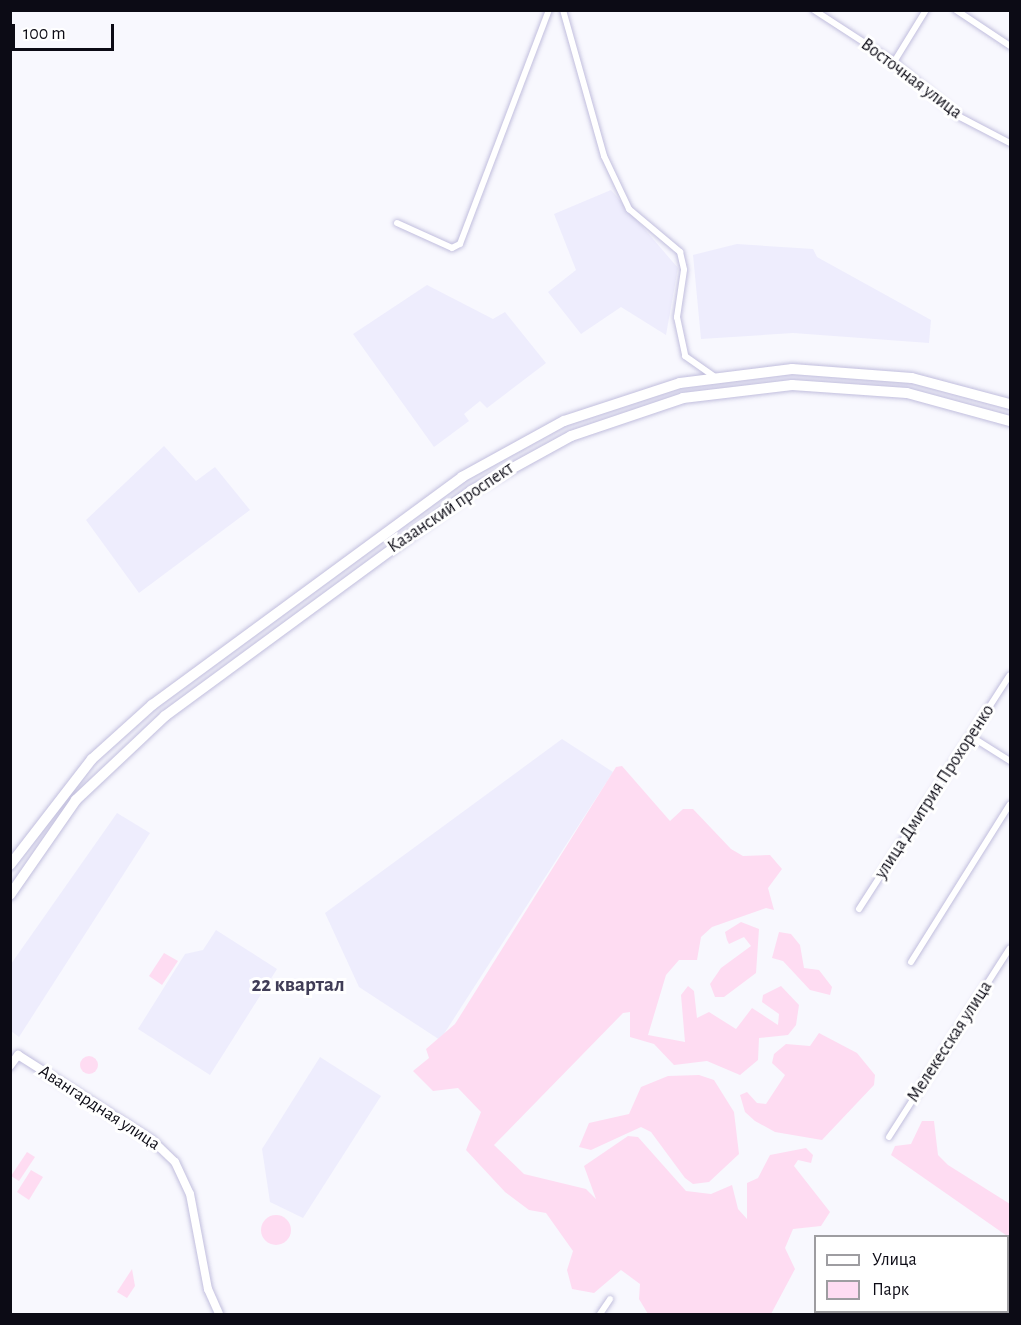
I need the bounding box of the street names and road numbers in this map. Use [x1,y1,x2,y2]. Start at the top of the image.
street label: Восточная улица [856,34,966,124]
street label: Казанский проспект [384,458,518,558]
street label: улица Дмитрия Прохоренко [871,701,999,883]
street label: Мелекесская улица [903,977,997,1107]
street label: Авангардная улица [34,1061,164,1155]

